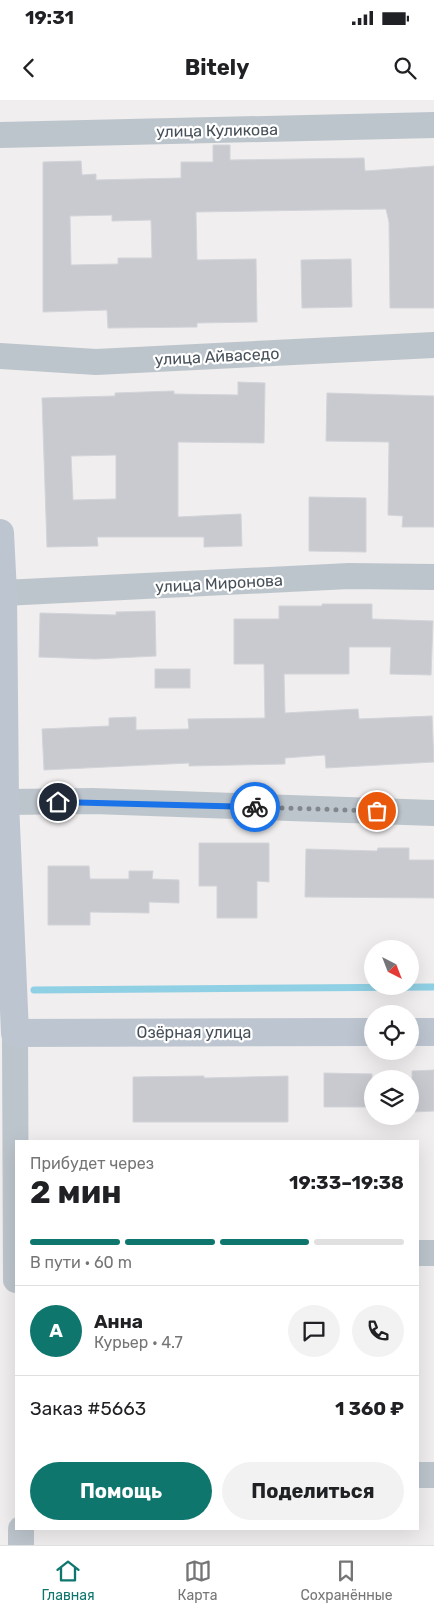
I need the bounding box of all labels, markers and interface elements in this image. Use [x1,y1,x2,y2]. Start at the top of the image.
text: 19:31 [25,6,74,29]
icon: back [15,54,43,82]
text: Bitely [185,54,249,81]
icon: search [391,54,419,82]
street label: улица Куликова [156,120,278,141]
street label: улица Айваседо [154,344,280,369]
street label: улица Миронова [155,571,283,596]
pin [37,781,79,823]
courier [230,782,280,832]
icon: home [44,788,72,816]
pin [356,790,398,832]
icon: bike [241,793,269,821]
icon: bag [363,797,391,825]
north arrow [364,940,419,995]
map controls [364,940,419,1125]
button: locate [364,1005,419,1060]
street label: Озёрная улица [137,1023,251,1042]
button: layers [364,1070,419,1125]
text: Прибудет через [30,1154,154,1173]
text: 19:33–19:38 [289,1171,404,1194]
text: 2 мин [30,1173,122,1211]
text: В пути · 60 m [30,1253,132,1272]
button: chat [288,1305,340,1357]
button: phone [352,1305,404,1357]
text: Анна [94,1310,143,1333]
text: А [49,1319,63,1342]
text: Курьер · 4.7 [94,1333,183,1352]
text: Заказ #5663 [30,1397,146,1420]
text: 1 360 ₽ [335,1397,404,1420]
button: Помощь [30,1462,212,1520]
button: Поделиться [222,1462,404,1520]
tab: Главная [41,1557,95,1604]
tab: Карта [178,1557,218,1604]
tab: Сохранённые [300,1557,393,1604]

